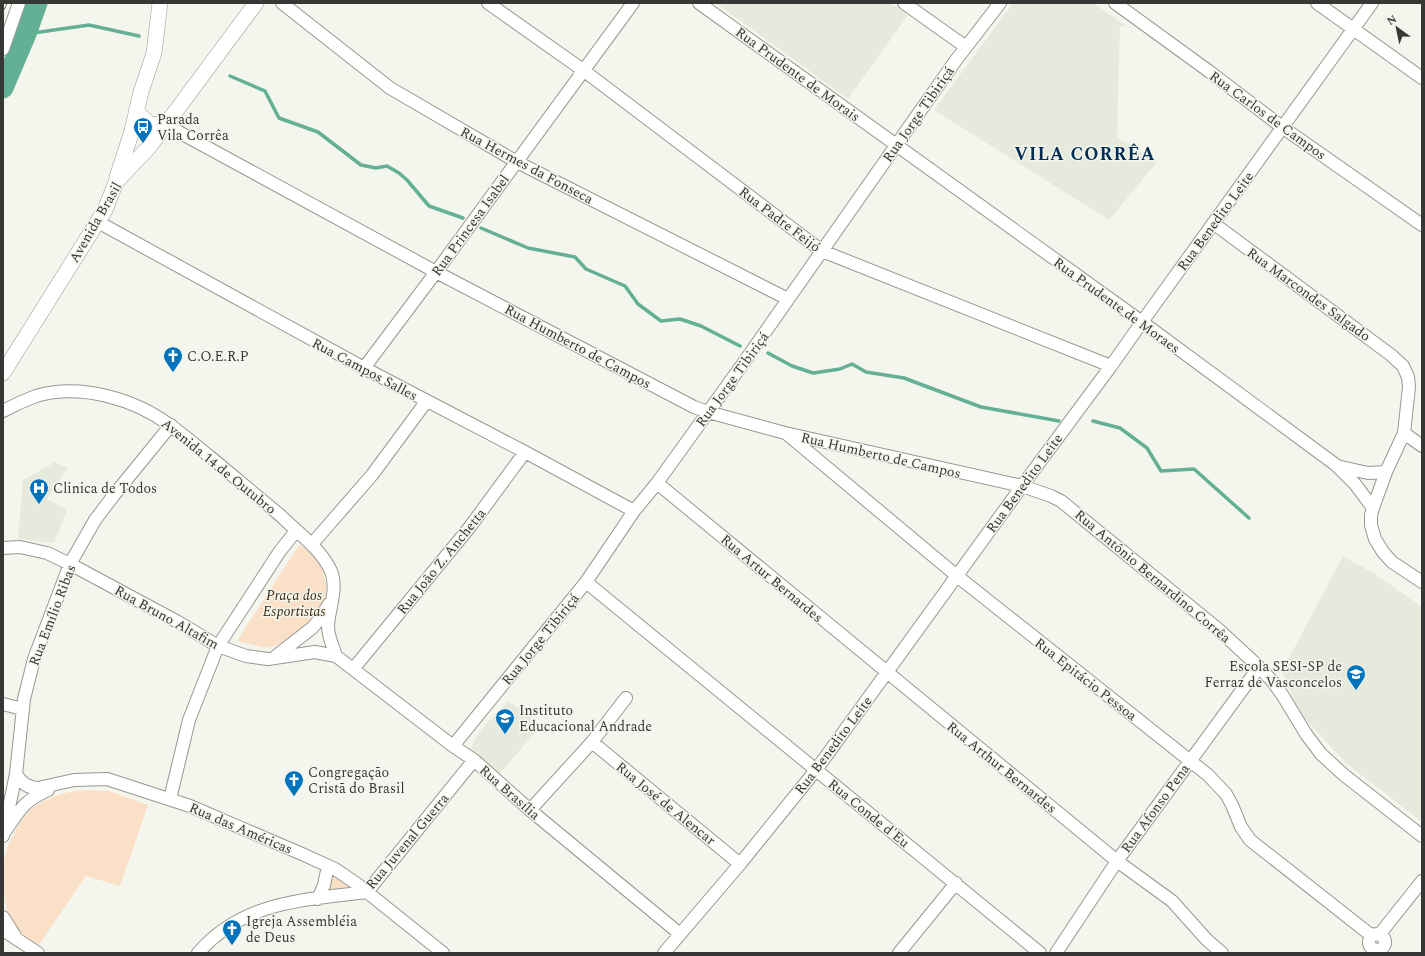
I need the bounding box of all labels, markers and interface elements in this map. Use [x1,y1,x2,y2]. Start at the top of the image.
north arrow [1377,8,1417,48]
text: N [1383,10,1400,30]
street label: Rua Prudente de Morais [731,22,864,127]
street label: Rua Jorge Tibiriçá [877,62,960,167]
street label: Rua Carlos de Campos [1205,66,1331,165]
place label: Parada Vila Corrêa [157,109,229,146]
bus stop icon: Parada Vila Corrêa [132,116,154,144]
street label: Rua Hermes da Fonseca [457,121,597,210]
district label: VILA CORRÊA [1014,141,1156,168]
street label: Rua Benedito Leite [1172,167,1259,275]
street label: Rua Princesa Isabel [426,170,515,281]
street label: Avenida Brasil [64,178,127,267]
street label: Rua Padre Feijó [734,182,825,257]
street label: Rua Marcondes Salgado [1243,242,1375,346]
street label: Rua Prudente de Moraes [1049,252,1184,359]
street label: Rua Humberto de Campos [501,299,655,394]
street label: Rua Jorge Tibiriçá [691,327,774,431]
street label: Rua Campos Salles [308,333,421,406]
church icon: C.O.E.R.P [162,345,184,373]
place label: C.O.E.R.P [187,346,249,367]
street label: Avenida 14 de Outubro [157,413,281,519]
street label: Rua Humberto de Campos [799,427,963,484]
street label: Rua Benedito Leite [981,429,1068,537]
hospital icon: Clinica de Todos [28,477,50,505]
place label: Clinica de Todos [53,478,157,499]
street label: Rua João Z. Anchetta [392,504,491,619]
street label: Rua Antônio Bernardino Corrêa [1070,505,1235,648]
street label: Rua Artur Bernardes [716,529,828,628]
street label: Rua Emílio Ribas [24,561,81,669]
street label: Rua Bruno Altafim [111,580,223,655]
park label: Praça dos Esportistas [263,585,325,622]
street label: Rua Jorge Tibiriçá [497,589,584,690]
street label: Rua Epitácio Pessoa [1030,633,1141,726]
place label: Escola SESI-SP de Ferraz de Vasconcelos [1205,656,1342,693]
school or university icon: Escola SESI-SP de Ferraz de Vasconcelos [1345,663,1367,691]
street label: Rua Benedito Leite [789,691,878,799]
place label: Instituto Educacional Andrade [519,700,652,737]
school or university icon: Instituto Educacional Andrade [494,707,516,735]
street label: Rua Arthur Bernardes [942,716,1061,818]
street label: Rua José de Alencar [611,756,720,851]
street label: Rua Afonso Pena [1116,759,1195,857]
street label: Rua Brasília [474,760,545,825]
place label: Congregação Cristã do Brasil [308,762,405,799]
church icon: Congregação Cristã do Brasil [283,769,305,797]
street label: Rua Conde d'Eu [823,774,914,853]
street label: Rua Juvenal Guerra [361,788,454,894]
street label: Rua das Américas [186,797,296,860]
place label: Igreja Assembléia de Deus [246,911,357,948]
church icon: Igreja Assembléia de Deus [221,918,243,946]

